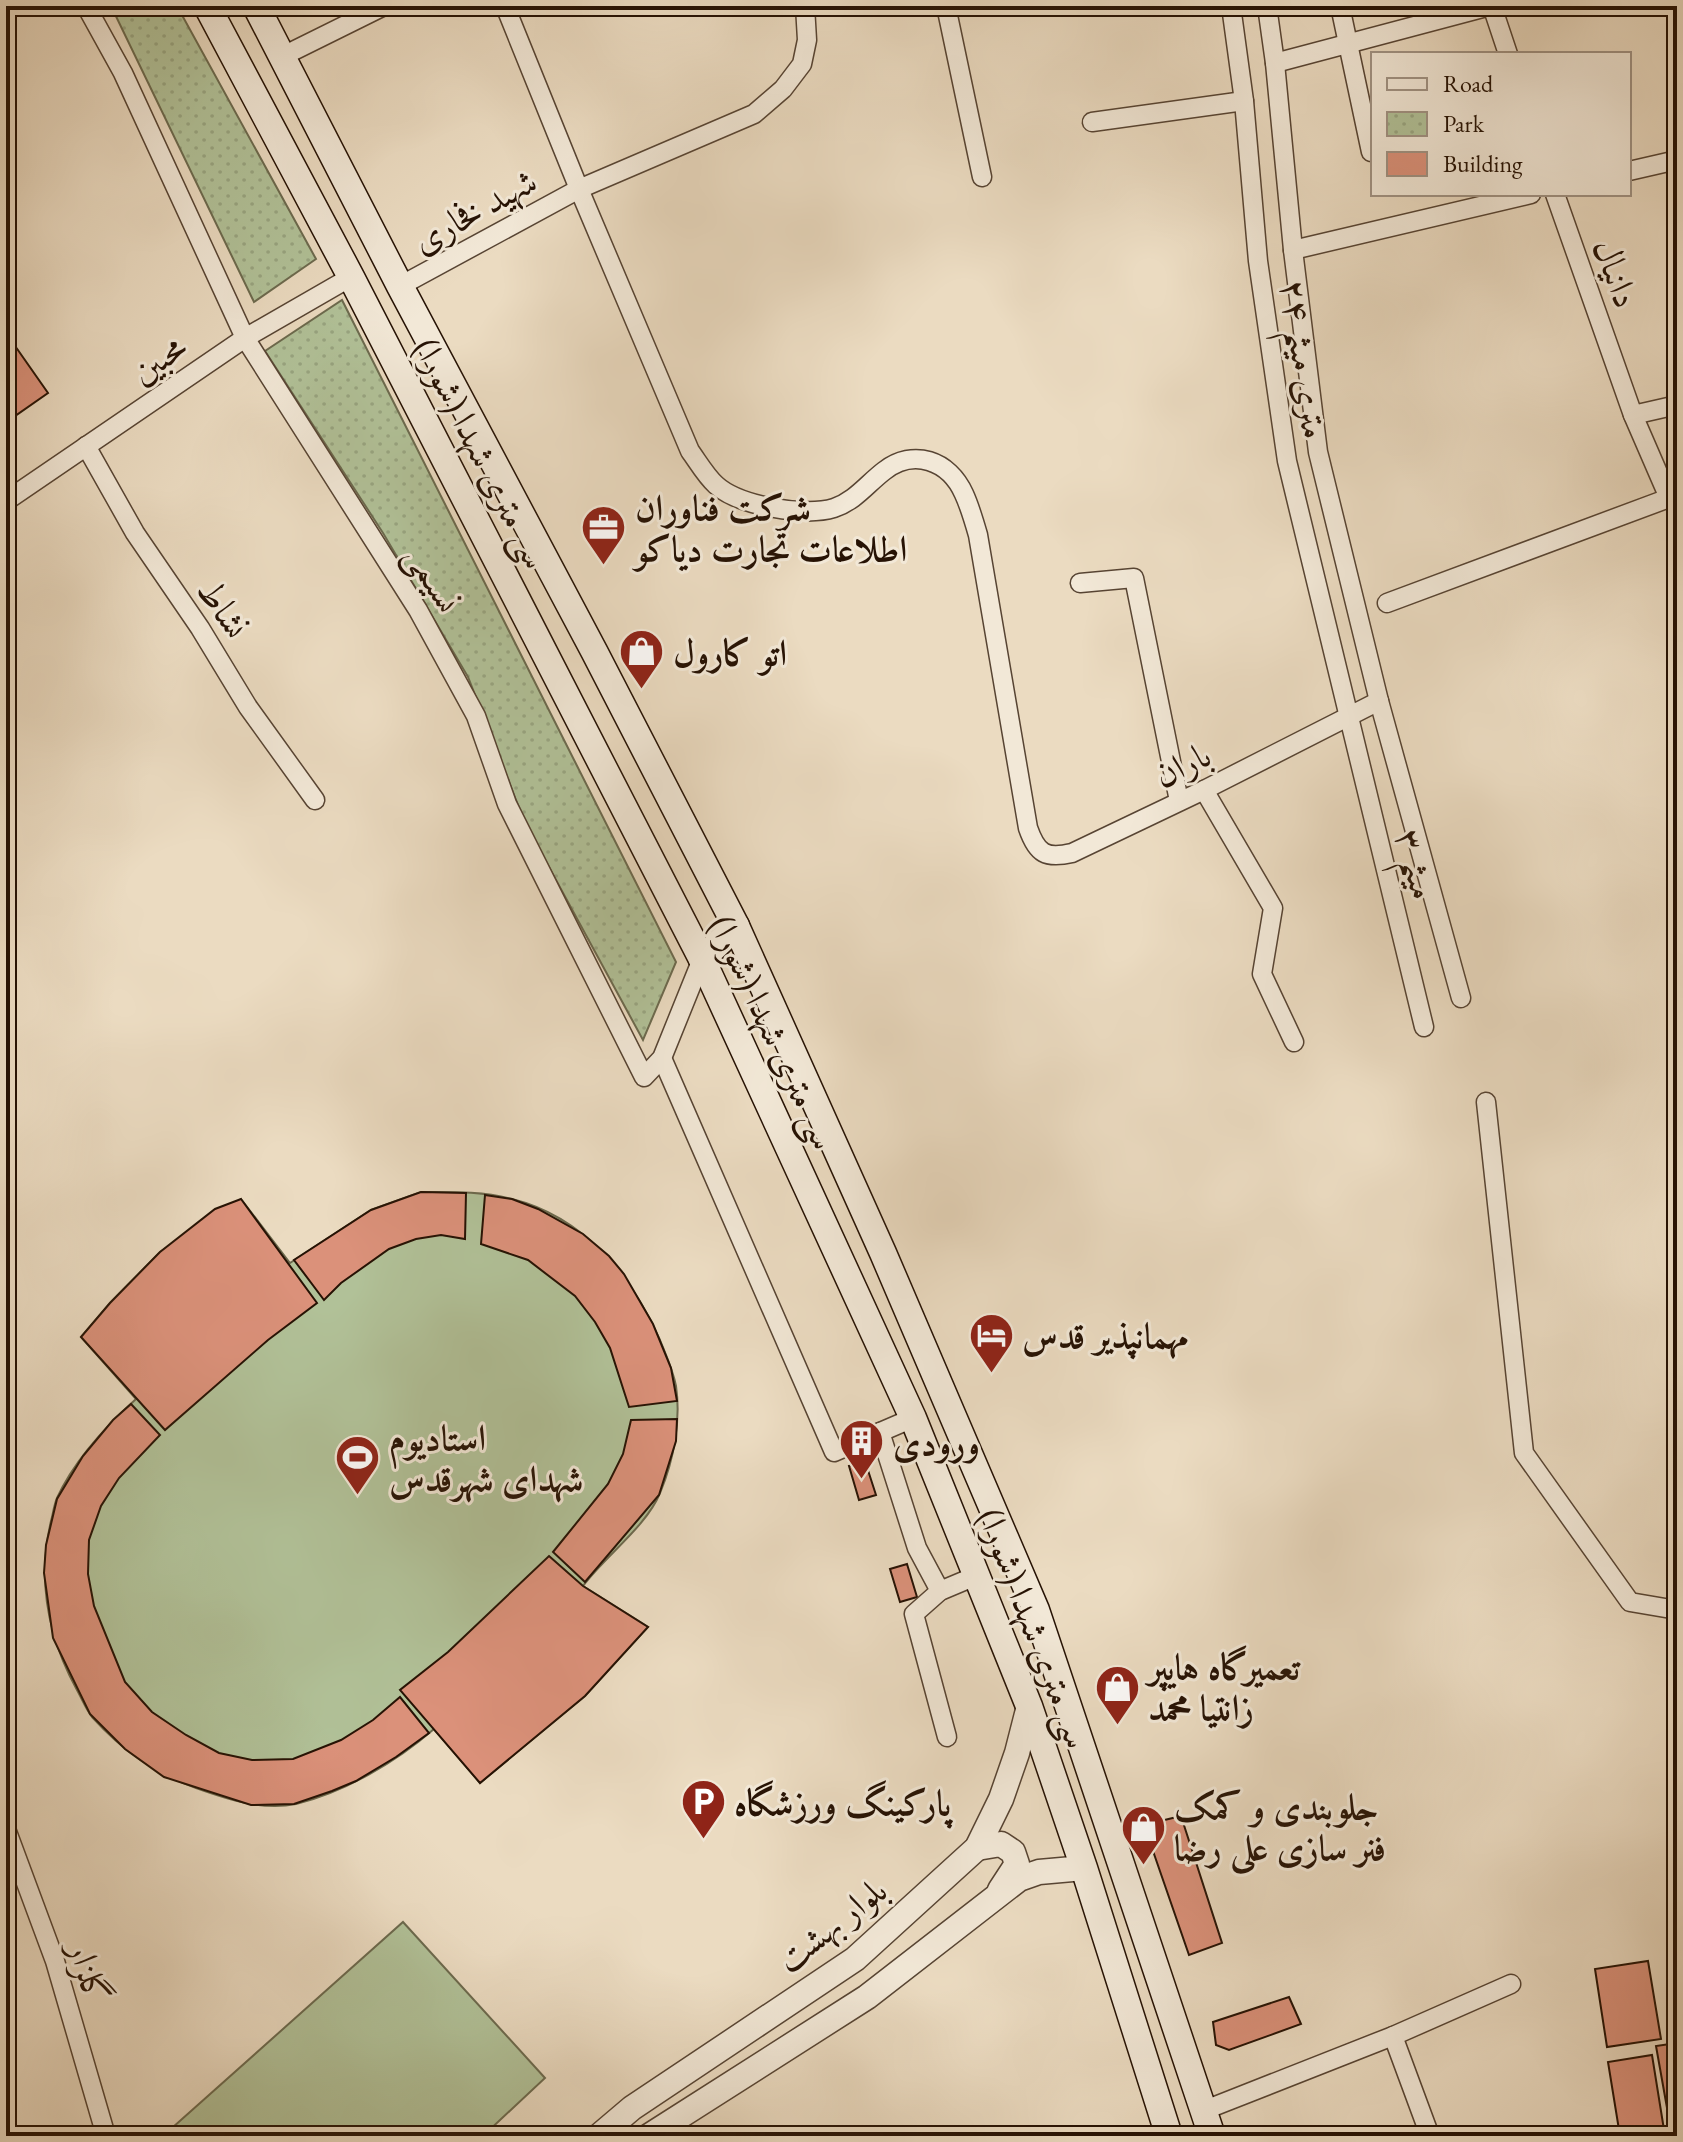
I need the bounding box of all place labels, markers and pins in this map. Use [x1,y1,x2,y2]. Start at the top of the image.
place label: شرکت فناوران اطلاعات تجارت دیاکو [631,484,907,572]
office icon: شرکت فناوران اطلاعات تجارت دیاکو [580,504,628,567]
shop icon: اتو کارول [618,628,666,691]
place label: اتو کارول [673,629,787,676]
hotel icon: مهمانپذیر قدس [967,1311,1015,1374]
place label: مهمانپذیر قدس [1022,1312,1188,1360]
place label: استادیوم شهدای شهرقدس [389,1414,583,1503]
building icon: ورودی [838,1418,886,1481]
place label: ورودی [893,1419,980,1466]
sports icon: استادیوم شهدای شهرقدس [334,1434,382,1497]
place label: تعمیرگاه هایپر زانتیا محمد [1144,1643,1301,1731]
shop icon: تعمیرگاه هایپر زانتیا محمد [1093,1663,1141,1726]
parking icon: پارکینگ ورزشگاه [679,1778,727,1841]
place label: پارکینگ ورزشگاه [734,1779,954,1829]
place label: جلوبندی و کمک فنر سازی علی رضا [1174,1783,1386,1876]
shop icon: جلوبندی و کمک فنر سازی علی رضا [1119,1803,1167,1866]

